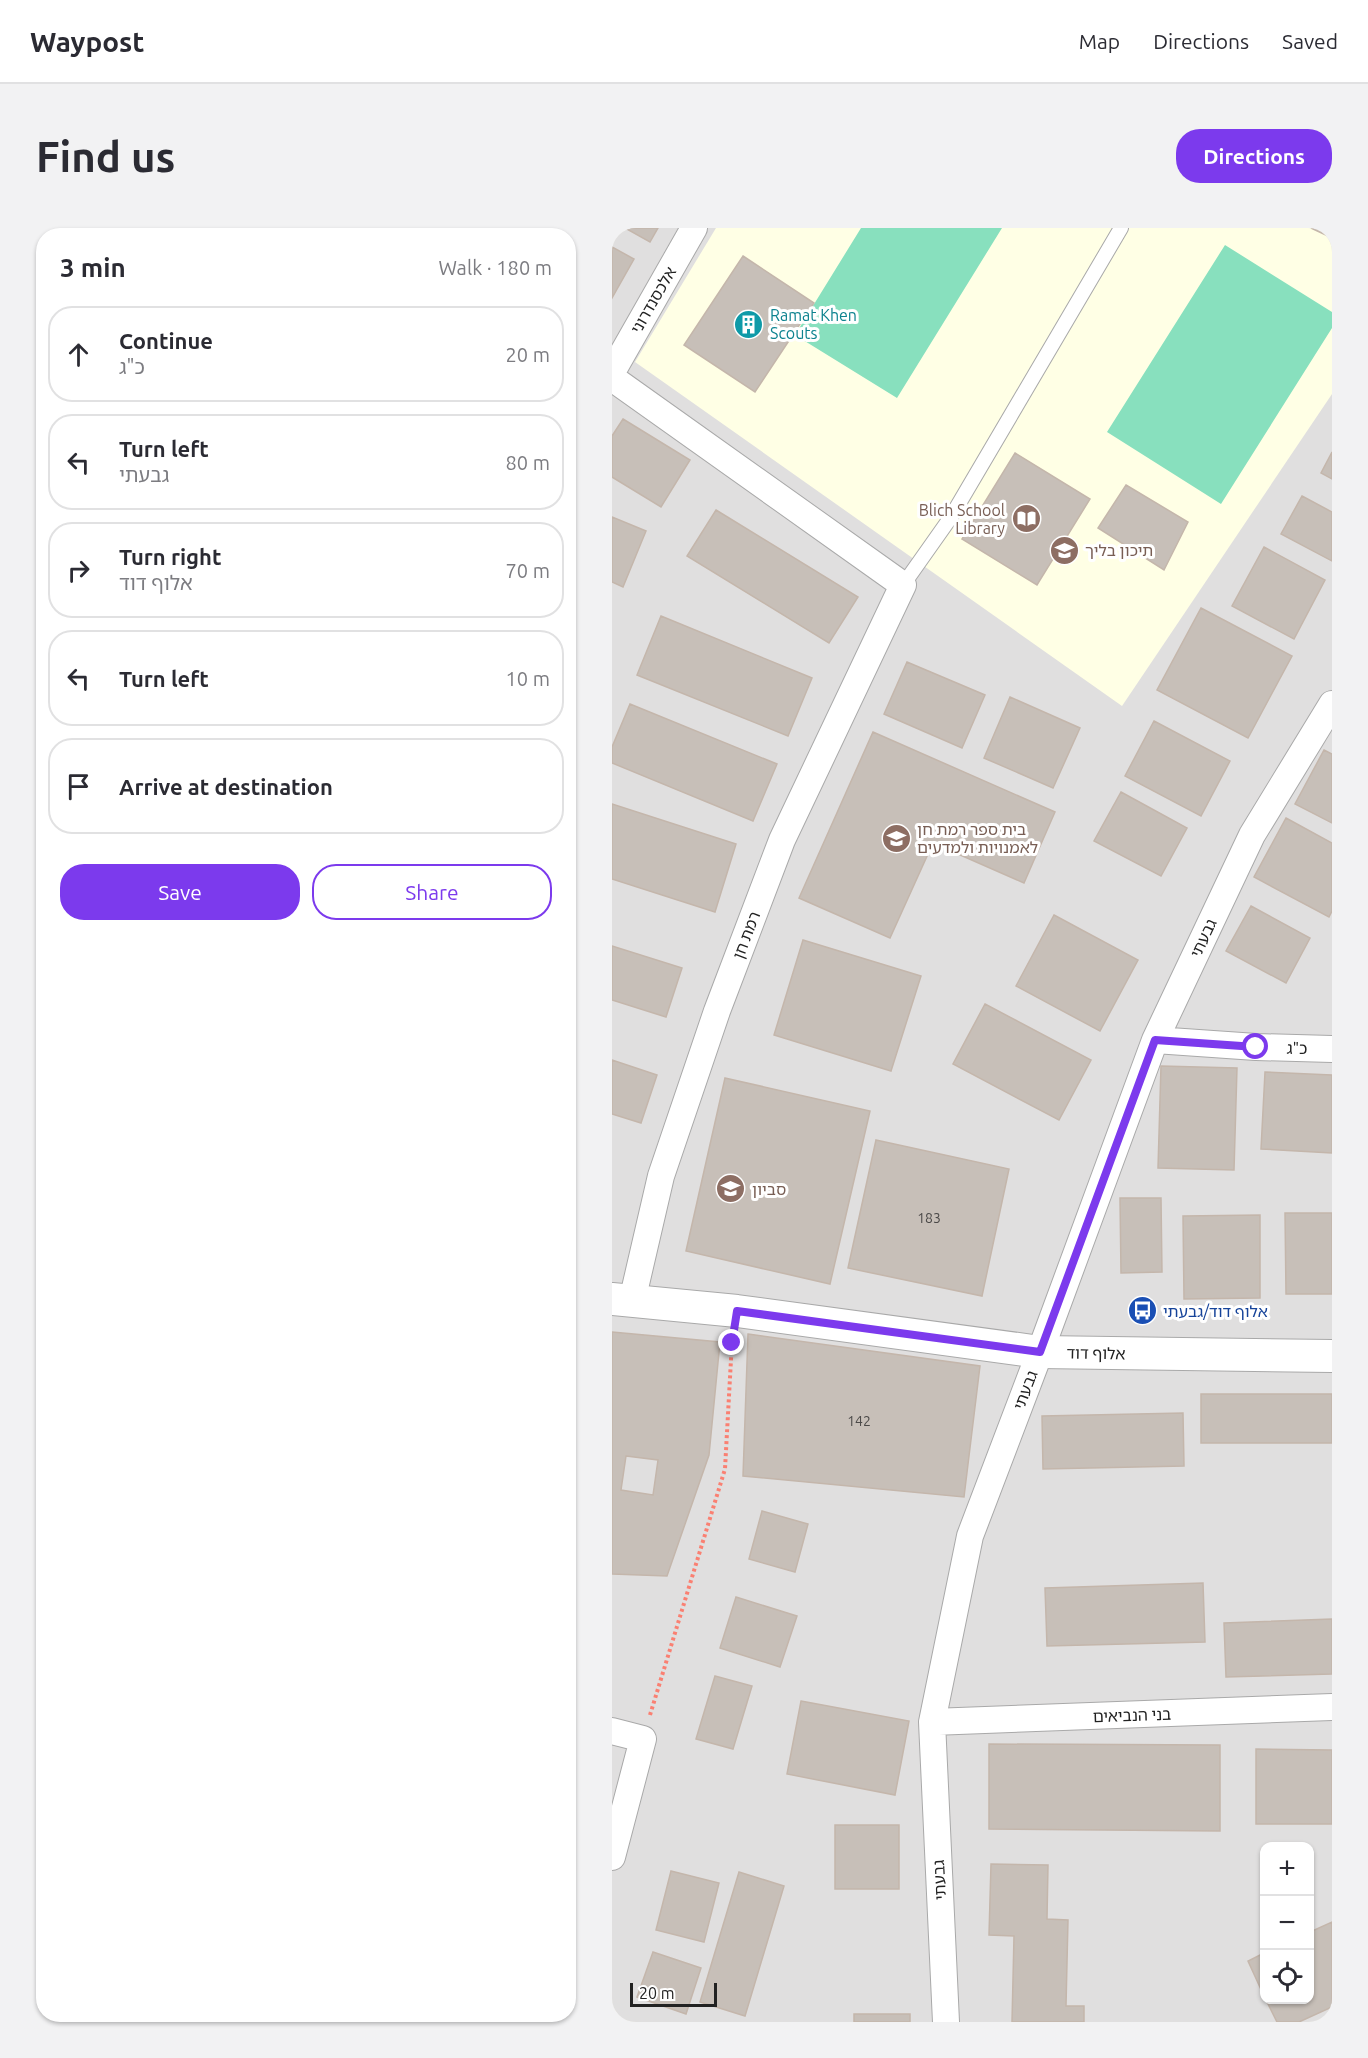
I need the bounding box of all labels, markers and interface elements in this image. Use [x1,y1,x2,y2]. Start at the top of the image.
text: Waypost [30,26,144,57]
text: Map [1079,29,1120,53]
text: Directions [1153,29,1249,53]
text: Saved [1282,29,1338,53]
button: Directions [1176,129,1332,183]
text: Find us [36,133,175,180]
text: 3 min [60,253,126,282]
text: Walk · 180 m [439,256,552,279]
street label: אלכסנדרוני [627,263,679,337]
place label: Ramat Khen Scouts [770,306,857,342]
building icon: Ramat Khen Scouts [733,308,765,340]
text: Continue [119,328,213,353]
icon: ahead [62,338,95,371]
text: 20 m [506,343,550,366]
text: כ"ג [119,355,145,378]
text: Turn left [119,436,209,461]
icon: left [62,446,95,479]
text: 80 m [506,451,550,474]
text: גבעתי [119,463,169,486]
place label: Blich School Library [919,501,1005,537]
library icon: Blich School Library [1010,503,1042,535]
school or university icon: תיכון בליך [1048,534,1080,566]
place label: תיכון בליך [1085,541,1153,559]
text: Turn right [119,544,221,569]
icon: right [62,554,95,587]
text: 70 m [506,559,550,582]
text: אלוף דוד [119,571,193,594]
icon: left [62,662,95,695]
text: Turn left [119,666,209,691]
text: 10 m [506,667,550,690]
icon: arrive [62,770,95,803]
text: Arrive at destination [119,774,333,799]
place label: בית ספר רמת חן לאמנויות ולמדעים [917,820,1038,856]
school or university icon: בית ספר רמת חן לאמנויות ולמדעים [880,822,912,854]
button: Save [60,864,300,920]
button: Share [312,864,552,920]
street label: רמת חן [729,909,763,961]
street label: גבעתי [1186,916,1220,960]
route start [1242,1033,1268,1059]
street label: כ"ג [1287,1039,1307,1057]
school or university icon: סביון [715,1173,747,1205]
place label: סביון [752,1180,786,1198]
house number: 183 [917,1210,941,1226]
bus stop icon: אלוף דוד/גבעתי [1126,1295,1158,1327]
place label: אלוף דוד/גבעתי [1163,1302,1268,1320]
route end [718,1329,744,1355]
street label: אלוף דוד [1066,1343,1126,1363]
street label: גבעתי [1009,1368,1041,1412]
house number: 142 [847,1413,871,1429]
street label: בני הנביאים [1093,1705,1171,1725]
map controls [1260,1842,1314,2004]
button: + [1260,1842,1314,1896]
street label: גבעתי [929,1859,949,1901]
button: − [1260,1896,1314,1950]
button: locate [1260,1950,1314,2004]
scale bar [630,1980,717,2008]
text: 20 m [639,1984,675,2002]

